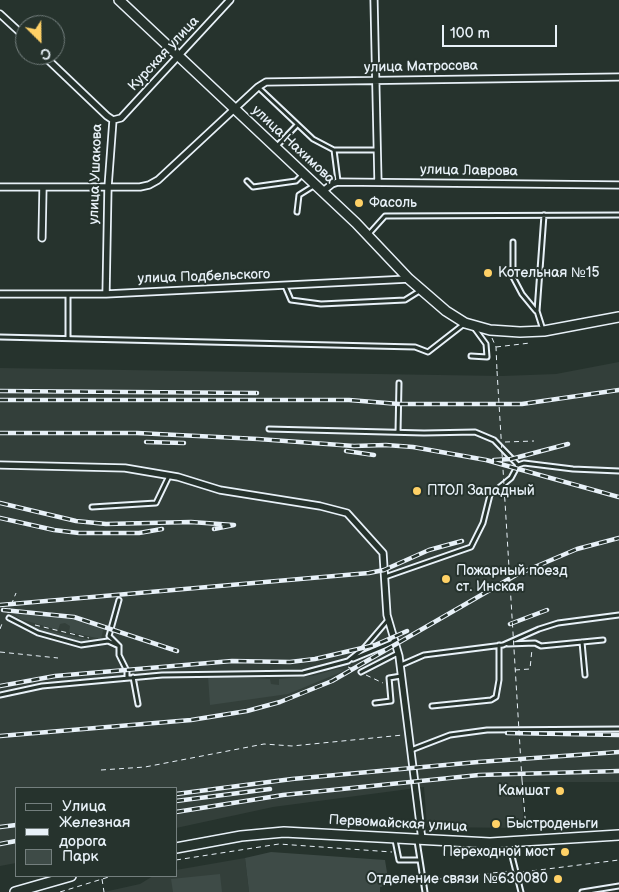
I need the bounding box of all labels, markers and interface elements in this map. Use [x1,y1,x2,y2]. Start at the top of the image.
street label: Курская улица [125,13,203,95]
north arrow [15,15,65,65]
scale bar [444,15,559,47]
text: 100 m [450,24,490,43]
text: С [38,44,53,63]
street label: улица Матросова [364,58,478,76]
street label: улица Нахимова [248,102,338,188]
street label: улица Ушакова [86,123,106,225]
street label: улица Лаврова [420,162,518,180]
place label: Фасоль [369,195,417,211]
marker: Фасоль [353,197,365,209]
place label: Котельная №15 [498,265,599,281]
street label: улица Подбельского [137,266,271,288]
marker: Котельная №15 [482,267,494,279]
place label: ПТОЛ Западный [427,483,535,499]
marker: ПТОЛ Западный [411,485,423,497]
place label: Пожарный поезд ст. Инская [456,563,567,596]
marker: Пожарный поезд ст. Инская [440,573,452,585]
place label: Камшат [498,783,550,799]
marker: Камшат [554,785,566,797]
legend [15,787,178,877]
text: Улица [62,797,106,816]
street label: Первомайская улица [328,812,468,836]
text: Железная дорога [59,813,130,851]
place label: Быстроденьги [506,816,598,832]
marker: Быстроденьги [490,818,502,830]
place label: Переходной мост [442,844,555,860]
marker: Переходной мост [559,846,571,858]
text: Парк [62,847,99,866]
place label: Отделение связи №630080 [367,871,548,887]
marker: Отделение связи №630080 [552,873,564,885]

